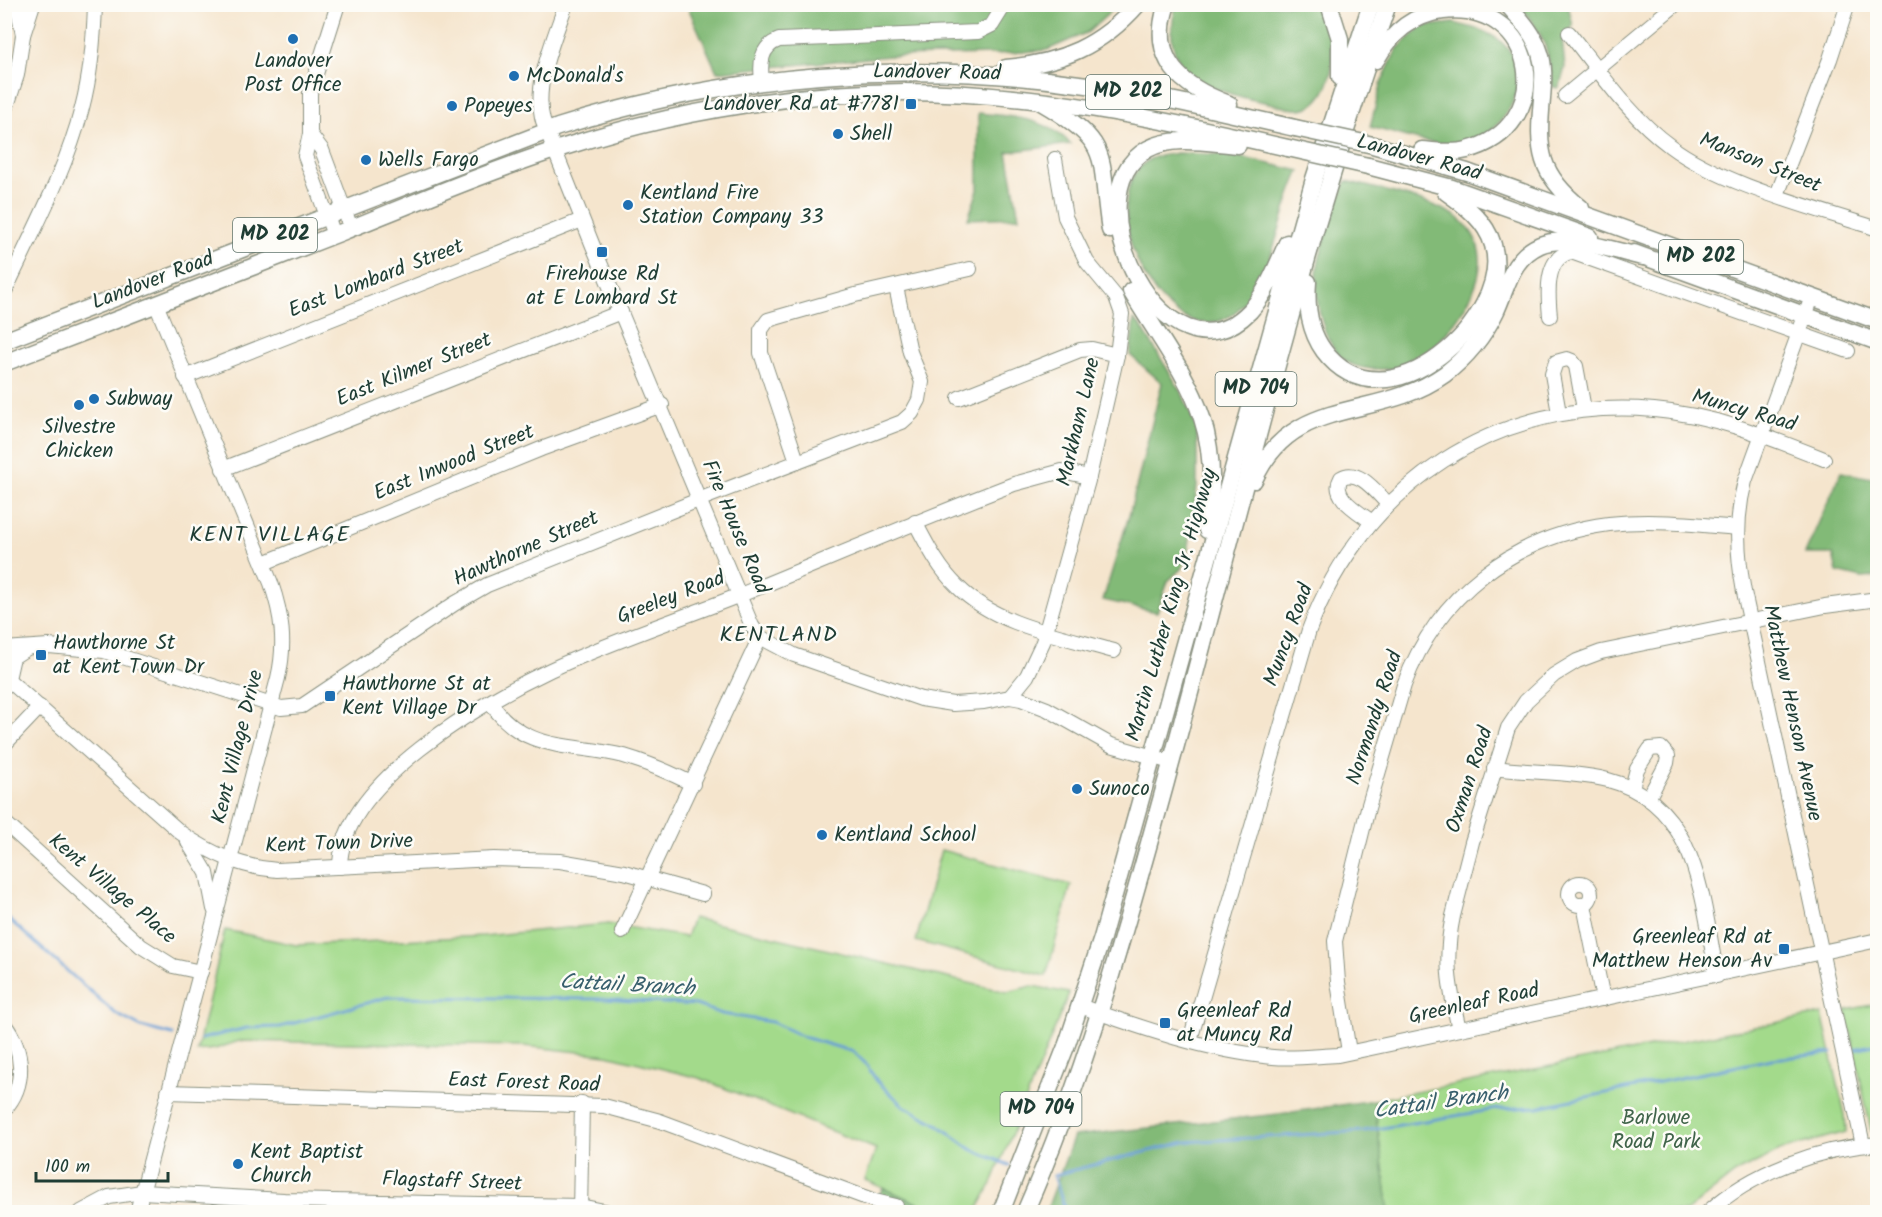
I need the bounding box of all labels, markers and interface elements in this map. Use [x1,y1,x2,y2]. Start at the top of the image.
marker: Landover Post Office [286,32,300,46]
place label: Landover Post Office [244,45,342,102]
street label: Landover Road [873,55,1002,91]
place label: McDonald's [526,60,624,93]
marker: McDonald's [507,69,521,83]
road number: MD 202 [1086,75,1170,109]
place label: Landover Rd at #7781 [703,88,899,121]
place label: Popeyes [464,90,533,123]
marker: Landover Rd at #7781 [904,97,918,111]
marker: Popeyes [445,99,459,113]
place label: Shell [850,118,892,151]
street label: Manson Street [1694,124,1827,203]
street label: Landover Road [1353,125,1486,191]
marker: Shell [831,127,845,141]
place label: Wells Fargo [378,144,479,177]
marker: Wells Fargo [359,153,373,167]
place label: Kentland Fire Station Company 33 [640,177,824,234]
marker: Kentland Fire Station Company 33 [621,198,635,212]
road number: MD 202 [233,218,317,252]
street label: East Lombard Street [284,230,469,328]
road number: MD 202 [1659,240,1743,274]
street label: Landover Road [87,242,219,319]
marker: Firehouse Rd at E Lombard St [595,245,609,259]
place label: Firehouse Rd at E Lombard St [527,258,678,315]
street label: East Kilmer Street [331,323,497,416]
street label: Markham Lane [1048,354,1110,490]
road number: MD 704 [1216,372,1296,406]
street label: Muncy Road [1688,380,1801,442]
place label: Subway [106,383,172,416]
marker: Subway [87,392,101,406]
marker: Silvestre Chicken [72,398,86,412]
place label: Silvestre Chicken [42,411,116,468]
street label: East Inwood Street [369,415,540,510]
street label: Fire House Road [692,455,778,600]
street label: Martin Luther King Jr. Highway [1117,464,1227,746]
street label: Hawthorne Street [448,502,605,596]
district label: KENT VILLAGE [189,518,351,553]
street label: Greeley Road [612,562,730,634]
street label: Muncy Road [1255,578,1323,691]
street label: Matthew Henson Avenue [1753,602,1831,825]
district label: KENTLAND [719,618,839,653]
place label: Hawthorne St at Kent Town Dr [53,627,205,684]
street label: Normandy Road [1338,646,1412,789]
marker: Hawthorne St at Kent Town Dr [34,648,48,662]
street label: Kent Village Drive [203,666,273,827]
place label: Hawthorne St at Kent Village Dr [342,668,492,725]
marker: Hawthorne St at Kent Village Dr [323,689,337,703]
street label: Oxman Road [1437,722,1503,837]
place label: Sunoco [1089,773,1150,806]
marker: Sunoco [1070,782,1084,796]
place label: Kentland School [834,819,976,852]
street label: Kent Village Place [41,825,184,953]
street label: Kent Town Drive [265,825,414,863]
marker: Kentland School [815,828,829,842]
place label: Greenleaf Rd at Matthew Henson Av [1592,921,1773,978]
marker: Greenleaf Rd at Matthew Henson Av [1777,942,1791,956]
water label: Cattail Branch [559,965,698,1007]
street label: Greenleaf Road [1406,974,1543,1034]
place label: Greenleaf Rd at Muncy Rd [1177,995,1292,1052]
marker: Greenleaf Rd at Muncy Rd [1158,1016,1172,1030]
street label: East Forest Road [447,1064,601,1102]
water label: Cattail Branch [1372,1076,1513,1130]
road number: MD 704 [1000,1092,1082,1126]
park label: Barlowe Road Park [1612,1102,1700,1159]
place label: Kent Baptist Church [250,1136,364,1193]
scale bar [36,1145,168,1183]
text: 100 m [45,1153,90,1182]
marker: Kent Baptist Church [231,1157,245,1171]
street label: Flagstaff Street [381,1163,524,1201]

